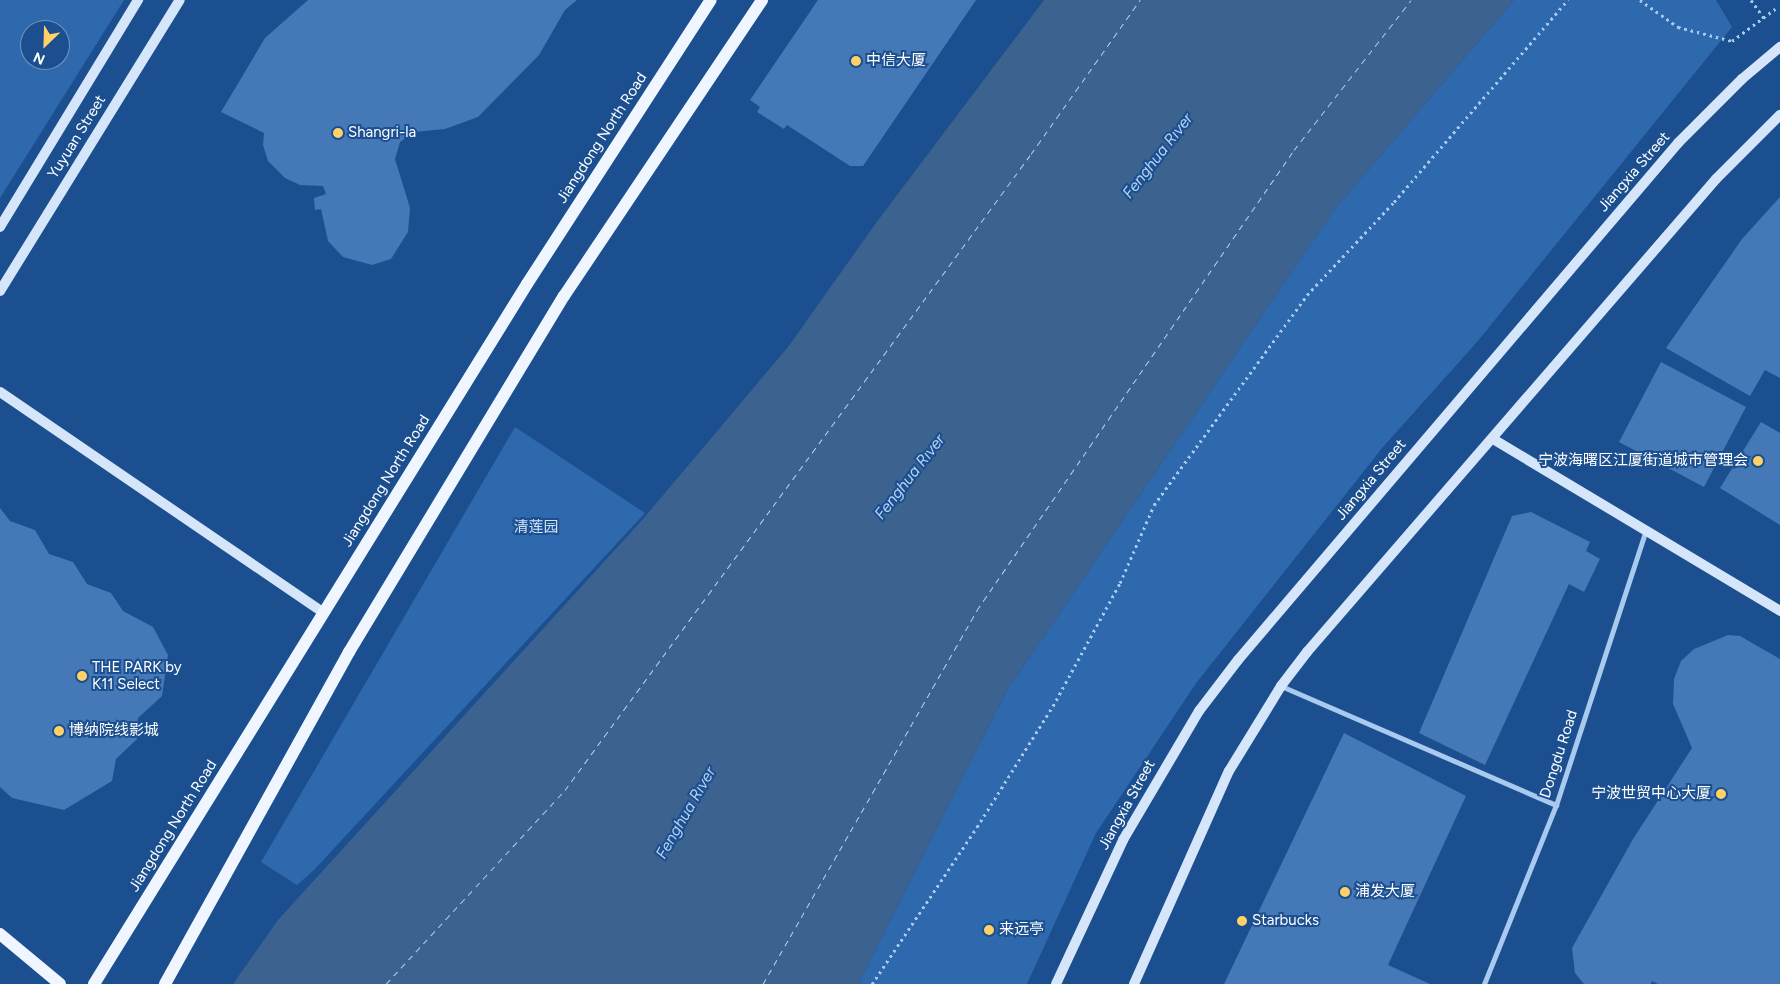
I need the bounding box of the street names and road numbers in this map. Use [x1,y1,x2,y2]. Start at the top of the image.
street label: Jiangdong North Road [553,69,651,207]
street label: Yuyuan Street [44,92,110,182]
street label: Jiangxia Street [1594,128,1674,216]
street label: Jiangdong North Road [338,412,434,550]
street label: Jiangxia Street [1332,436,1410,524]
street label: Dongdu Road [1536,708,1582,800]
street label: Jiangdong North Road [125,757,221,895]
street label: Jiangxia Street [1095,757,1159,853]

